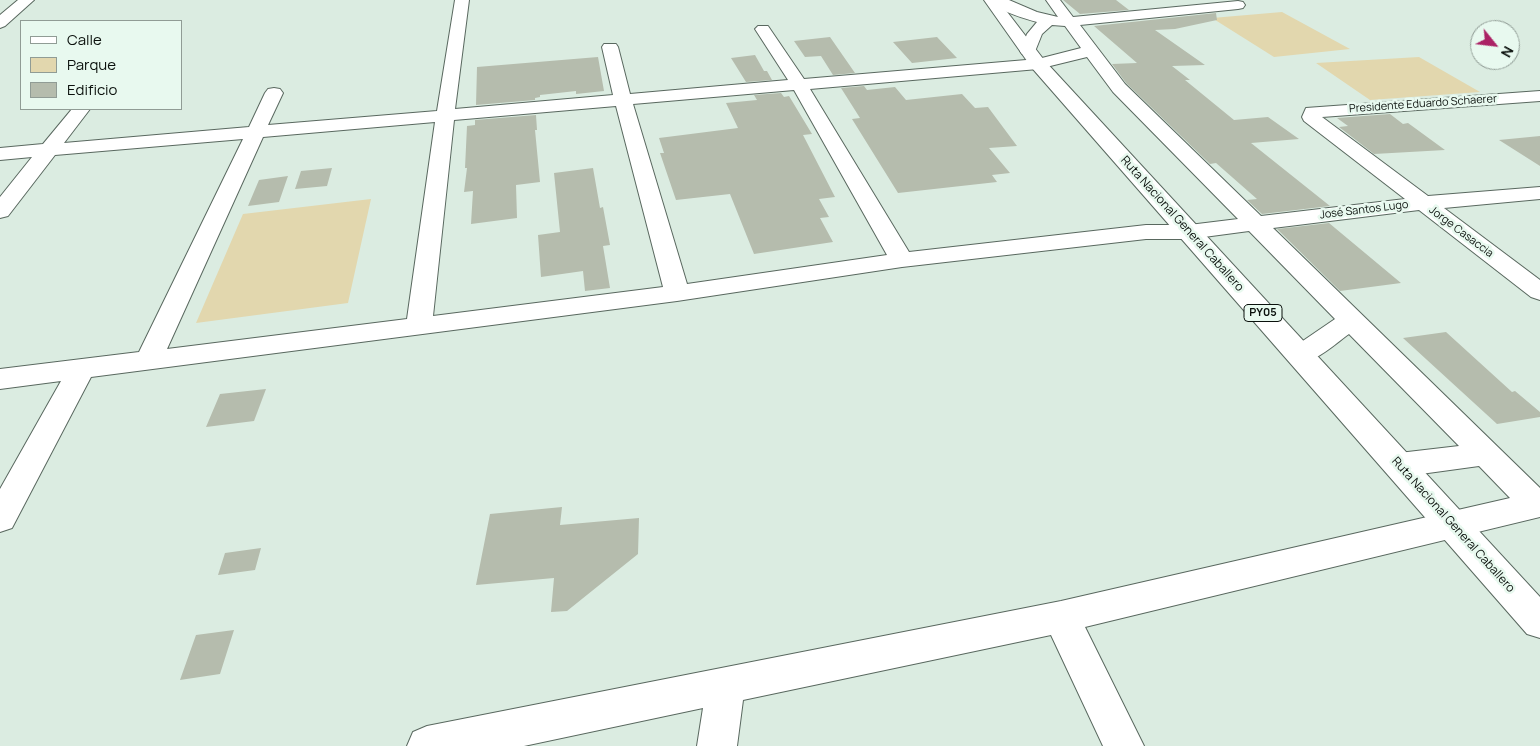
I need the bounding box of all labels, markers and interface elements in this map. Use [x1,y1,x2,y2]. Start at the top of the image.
legend [20,20,182,110]
north arrow [1470,20,1520,70]
text: Calle [67,29,102,50]
text: N [1497,43,1518,61]
text: Parque [67,54,116,75]
text: Edificio [67,79,117,100]
street label: Presidente Eduardo Schaerer [1349,92,1497,116]
street label: Ruta Nacional General Caballero [1117,153,1247,295]
street label: José Santos Lugo [1319,198,1409,222]
street label: Jorge Casaccia [1426,204,1496,260]
road number: PY05 [1244,304,1282,322]
street label: Ruta Nacional General Caballero [1388,454,1518,596]

